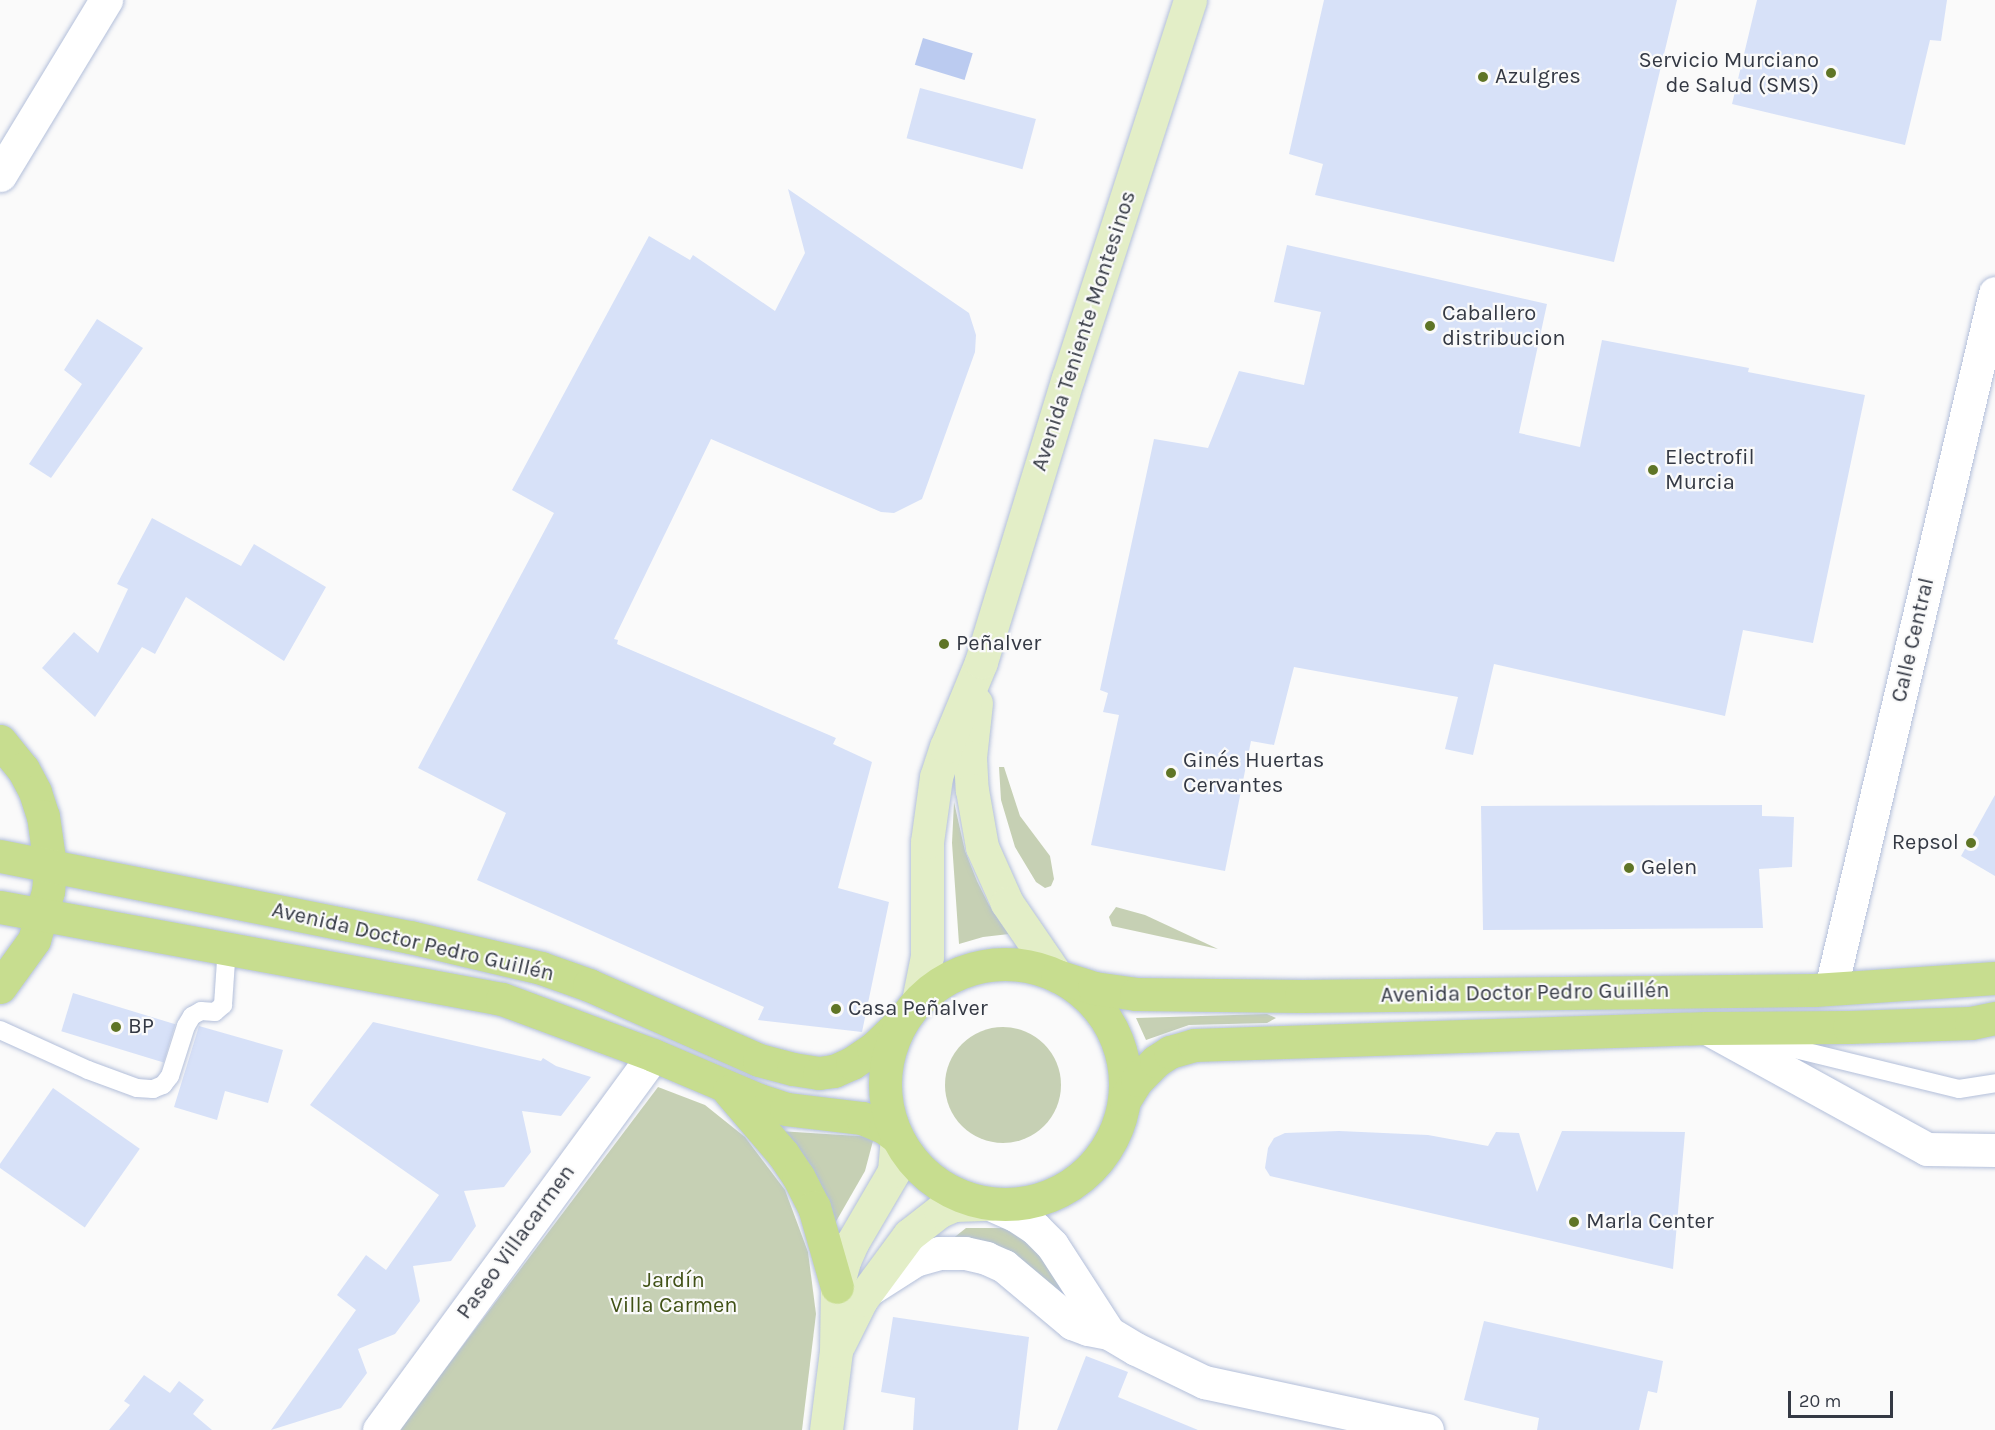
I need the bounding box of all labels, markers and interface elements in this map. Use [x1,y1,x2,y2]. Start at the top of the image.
place label: Servicio Murciano de Salud (SMS) [1638,47,1819,98]
place label: Azulgres [1495,64,1581,90]
marker: Servicio Murciano de Salud (SMS) [1824,66,1838,80]
marker: Azulgres [1476,70,1490,84]
street label: Avenida Teniente Montesinos [1026,188,1142,474]
place label: Caballero distribucion [1442,300,1565,352]
marker: Caballero distribucion [1423,319,1437,333]
place label: Electrofil Murcia [1665,444,1755,496]
marker: Electrofil Murcia [1646,463,1660,477]
street label: Calle Central [1886,575,1940,705]
place label: Peñalver [956,631,1041,657]
marker: Peñalver [937,637,951,651]
place label: Ginés Huertas Cervantes [1183,747,1324,798]
marker: Ginés Huertas Cervantes [1164,766,1178,780]
place label: Repsol [1892,830,1959,856]
marker: Repsol [1964,836,1978,850]
place label: Gelen [1641,855,1697,881]
marker: Gelen [1622,861,1636,875]
street label: Avenida Doctor Pedro Guillén [269,897,557,987]
street label: Avenida Doctor Pedro Guillén [1380,977,1670,1009]
place label: Casa Peñalver [848,996,988,1022]
marker: Casa Peñalver [829,1002,843,1016]
place label: BP [128,1014,154,1040]
marker: BP [109,1020,123,1034]
street label: Paseo Villacarmen [451,1160,581,1324]
place label: Marla Center [1586,1209,1714,1235]
marker: Marla Center [1567,1215,1581,1229]
park label: Jardín Villa Carmen [610,1267,738,1318]
scale bar [1791,1379,1896,1417]
text: 20 m [1799,1390,1841,1412]

